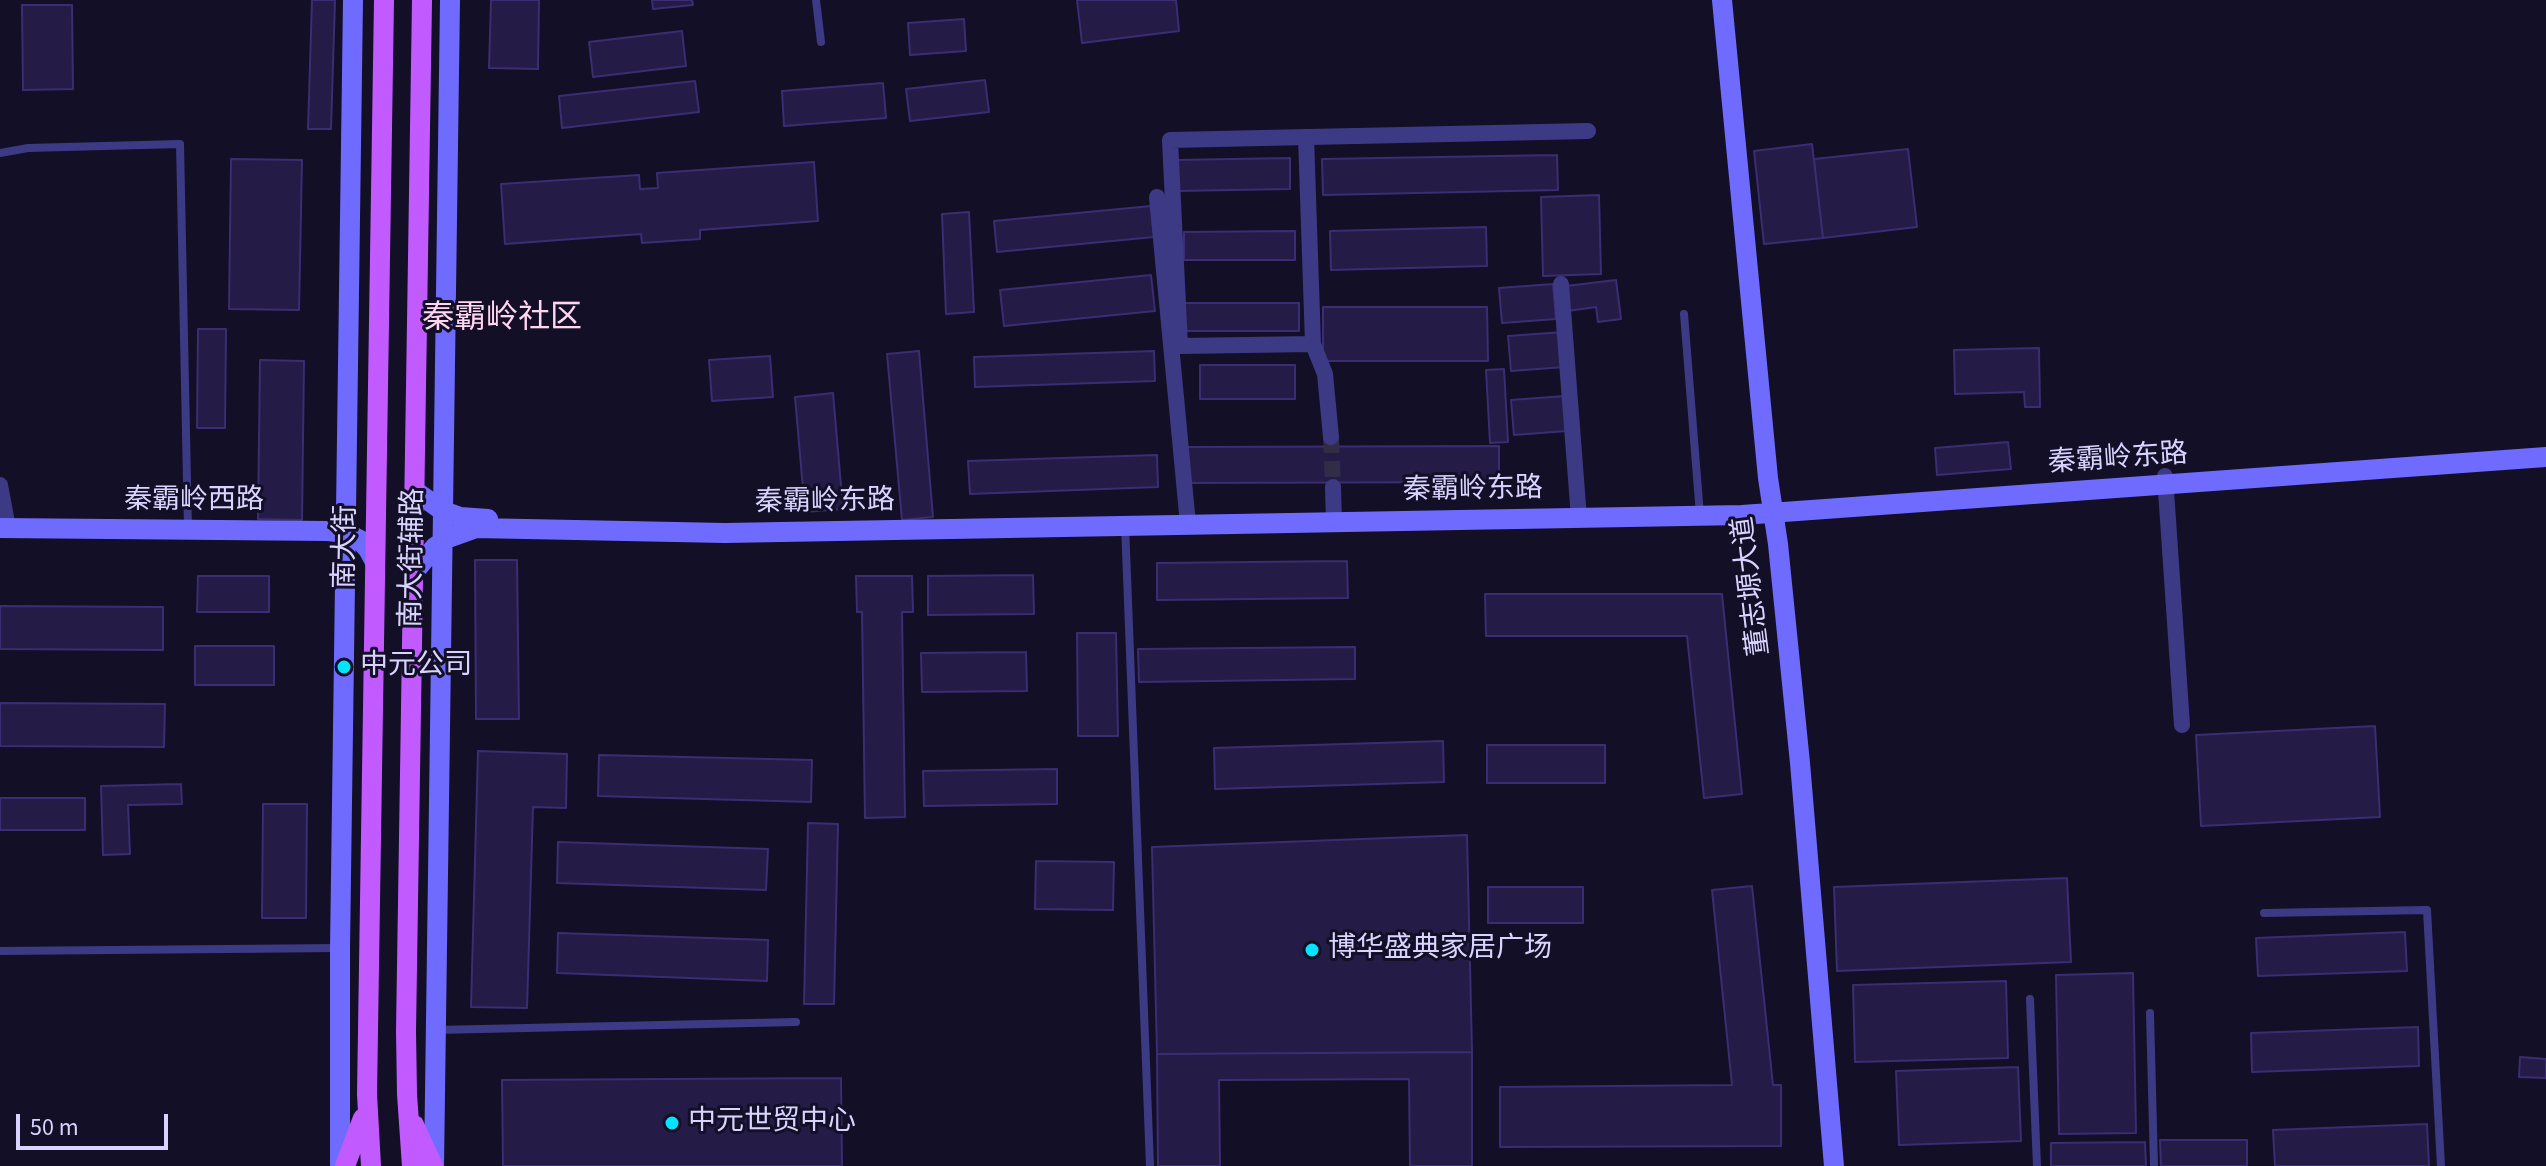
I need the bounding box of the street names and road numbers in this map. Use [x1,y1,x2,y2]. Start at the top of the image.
street label: 秦霸岭东路 [2047,438,2189,482]
street label: 秦霸岭东路 [1403,473,1543,509]
street label: 秦霸岭西路 [124,485,264,519]
street label: 秦霸岭东路 [755,485,895,521]
street label: 南大街辅路 [396,488,432,628]
street label: 南大街 [329,505,365,589]
street label: 董志塬大道 [1728,514,1778,658]

